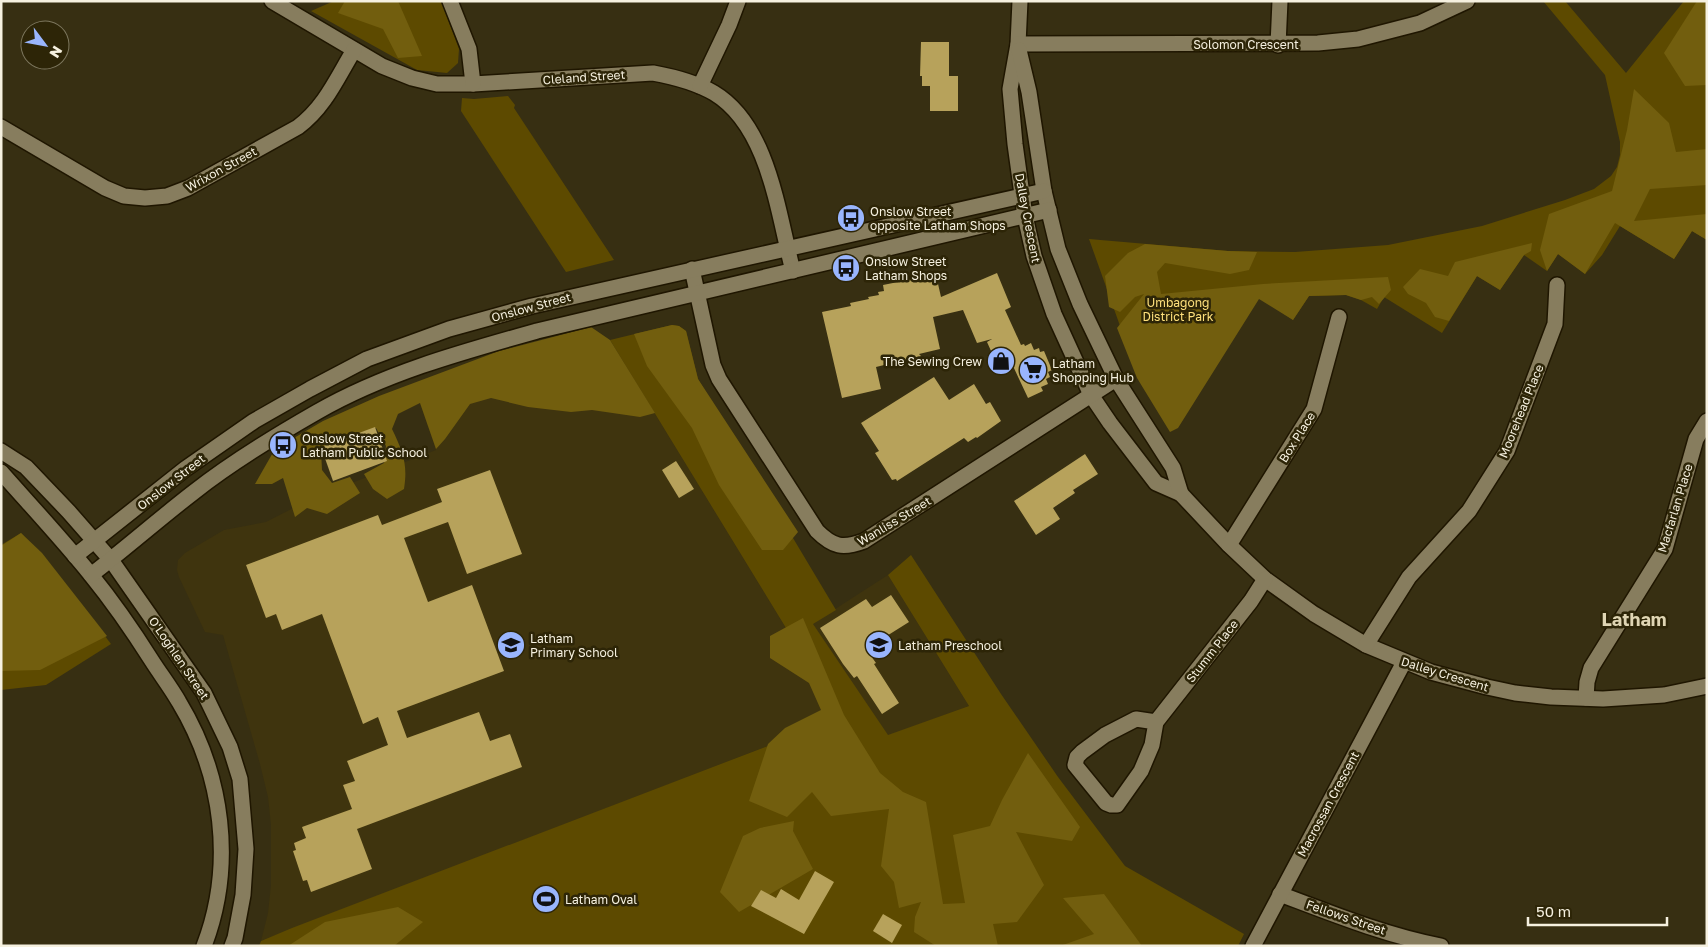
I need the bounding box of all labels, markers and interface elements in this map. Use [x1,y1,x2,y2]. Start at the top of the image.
north arrow [20,20,70,70]
street label: Solomon Crescent [1193,37,1299,52]
text: N [46,43,66,61]
street label: Cleland Street [542,67,626,87]
street label: Wrixon Street [183,143,259,195]
street label: Dalley Crescent [1012,172,1044,264]
bus stop icon: Onslow Street opposite Latham Shops [836,203,866,233]
place label: Onslow Street opposite Latham Shops [870,204,1006,233]
bus stop icon: Onslow Street Latham Shops [831,253,861,283]
place label: Onslow Street Latham Shops [865,254,947,283]
street label: Onslow Street [490,289,573,325]
park label: Umbagong District Park [1143,295,1214,324]
shop icon: The Sewing Crew [986,346,1016,376]
place label: The Sewing Crew [883,354,982,369]
supermarket icon: Latham Shopping Hub [1018,355,1048,385]
place label: Latham Shopping Hub [1052,356,1134,385]
street label: Moorehead Place [1495,362,1547,460]
street label: Box Place [1276,409,1318,465]
bus stop icon: Onslow Street Latham Public School [268,430,298,460]
place label: Onslow Street Latham Public School [302,431,427,460]
street label: Onslow Street [134,451,208,513]
street label: Macfarlan Place [1654,462,1696,554]
street label: Wanliss Street [854,493,934,549]
district label: Latham [1601,608,1667,630]
street label: O'Loghlen Street [146,614,212,702]
street label: Stumm Place [1183,617,1241,685]
school or university icon: Latham Primary School [496,630,526,660]
school or university icon: Latham Preschool [864,630,894,660]
place label: Latham Primary School [530,631,618,660]
place label: Latham Preschool [898,638,1002,653]
street label: Dalley Crescent [1399,654,1491,695]
street label: Macrossan Crescent [1294,749,1362,859]
sports icon: Latham Oval [531,884,561,914]
place label: Latham Oval [565,892,637,907]
scale bar [1528,894,1667,926]
street label: Fellows Street [1304,896,1388,938]
text: 50 m [1536,902,1571,920]

